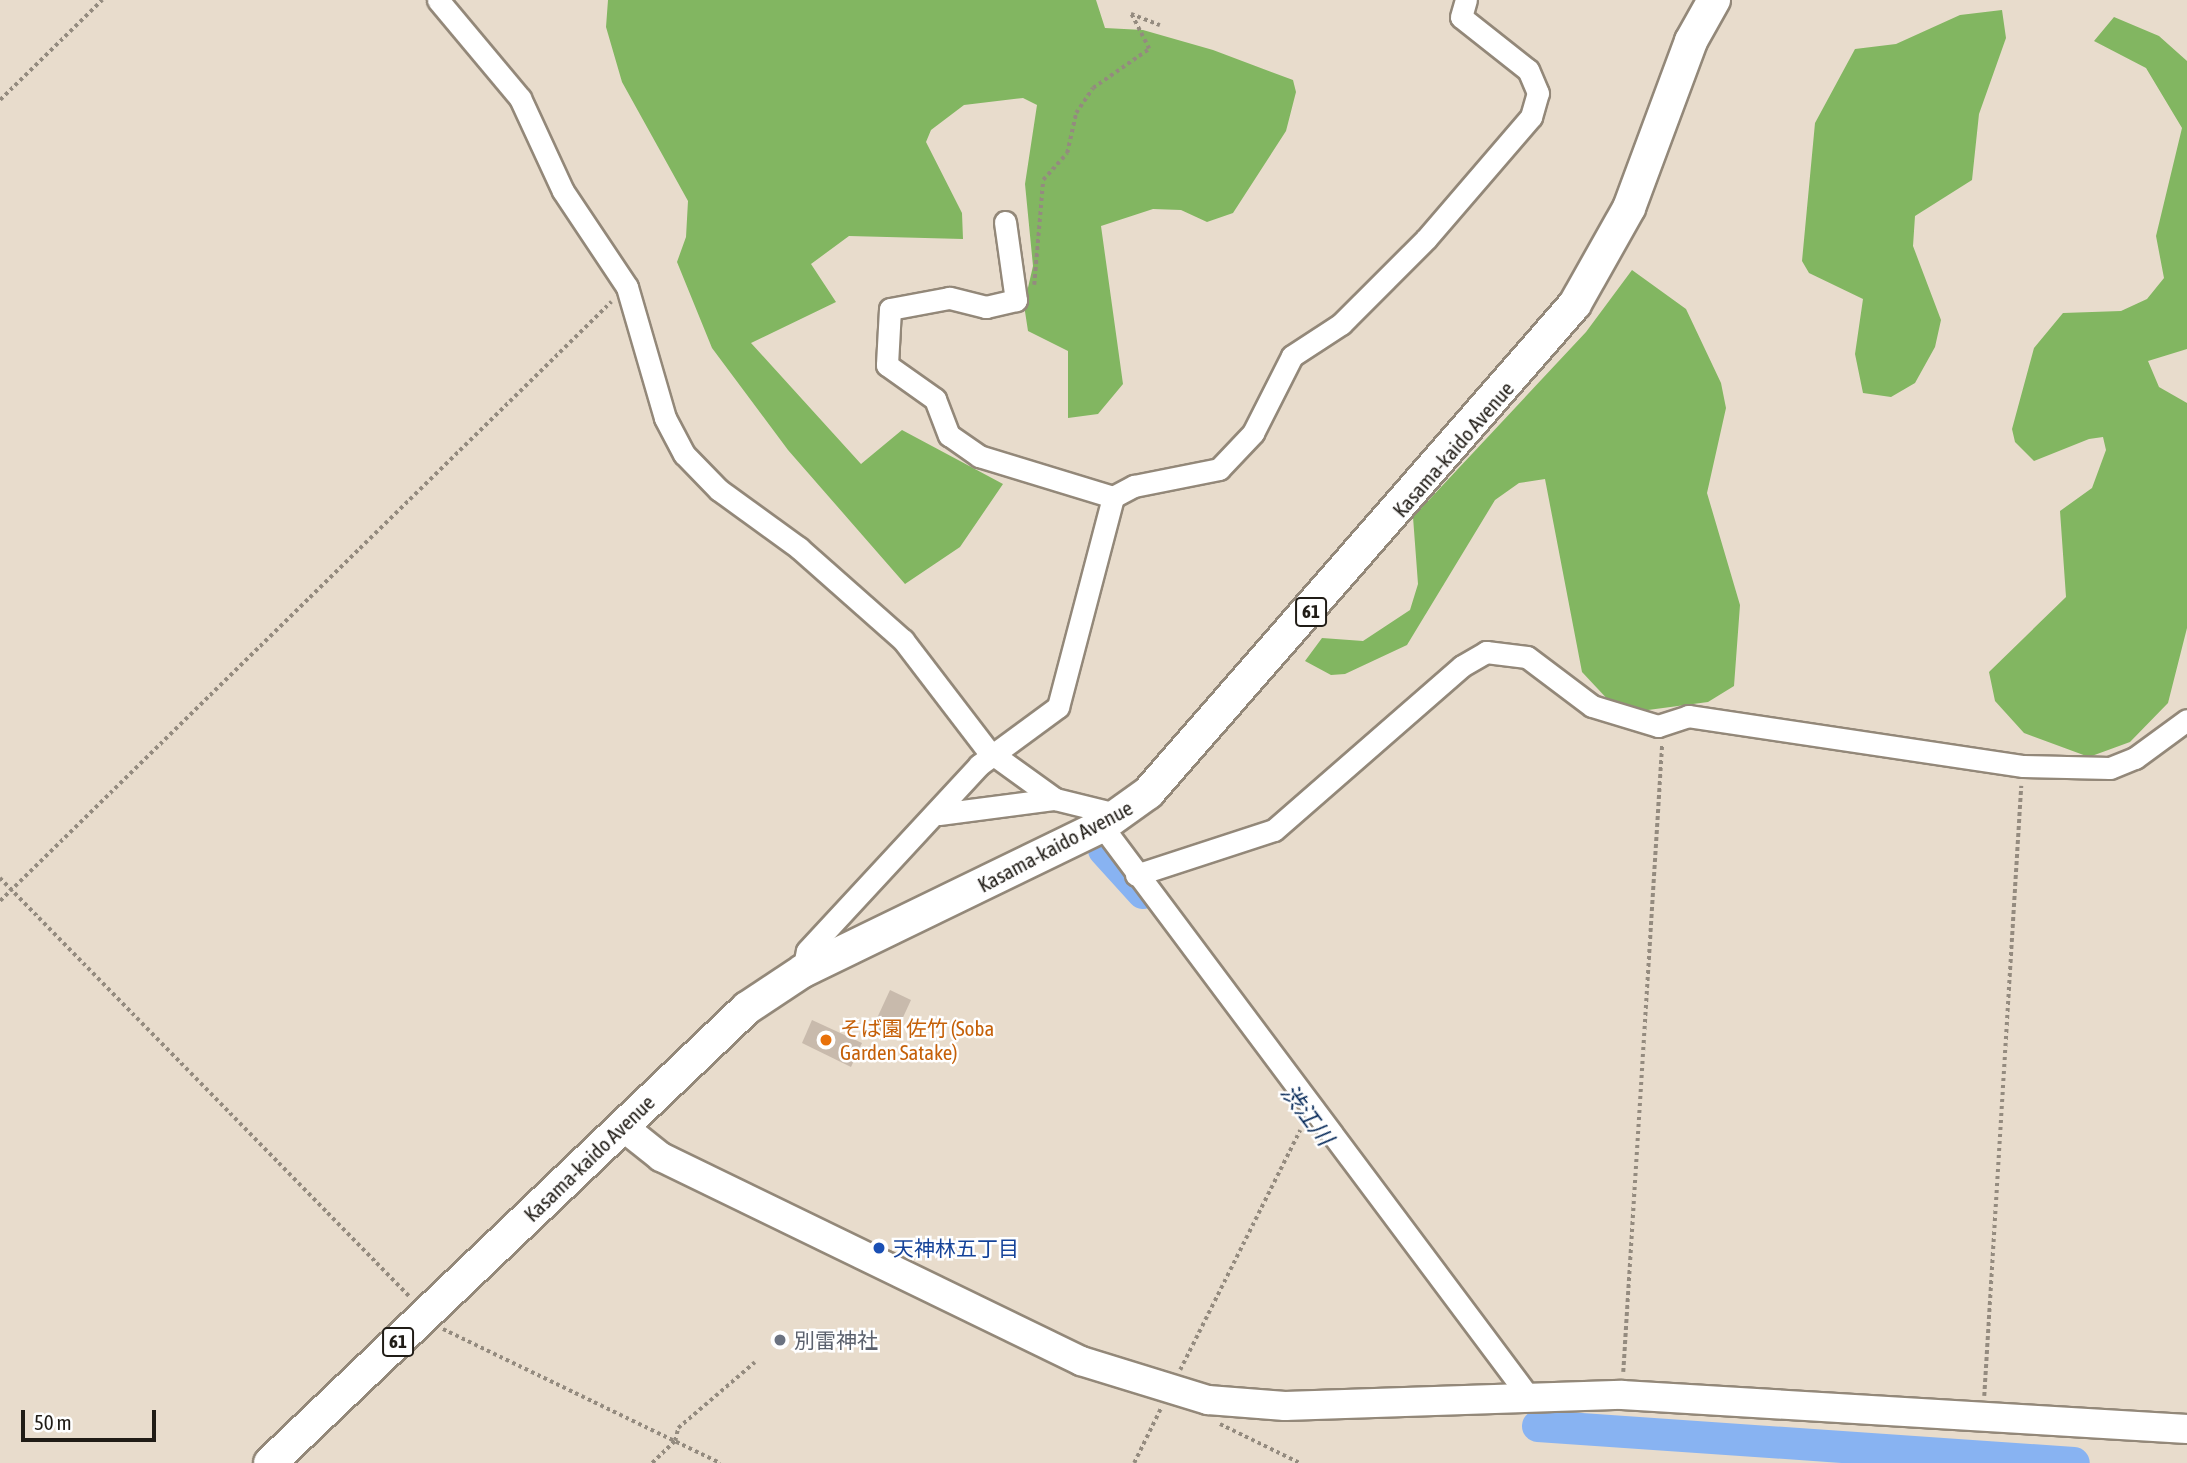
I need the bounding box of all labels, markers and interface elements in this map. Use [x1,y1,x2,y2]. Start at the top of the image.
street label: Kasama-kaido Avenue [1387,376,1519,522]
road number: 61 [1294,596,1328,628]
street label: Kasama-kaido Avenue [973,795,1137,897]
place label: そば園 佐竹 (Soba Garden Satake) [840,1015,994,1065]
marker: そば園 佐竹 (Soba Garden Satake) [818,1032,834,1048]
water label: 渋江川 [1275,1079,1339,1151]
street label: Kasama-kaido Avenue [519,1089,659,1227]
place label: 天神林五丁目 [893,1235,1019,1261]
marker: 天神林五丁目 [871,1240,887,1256]
road number: 61 [380,1326,416,1358]
place label: 別雷神社 [794,1327,878,1353]
marker: 別雷神社 [772,1332,788,1348]
scale bar [24,1396,159,1440]
text: 50 m [34,1410,72,1434]

